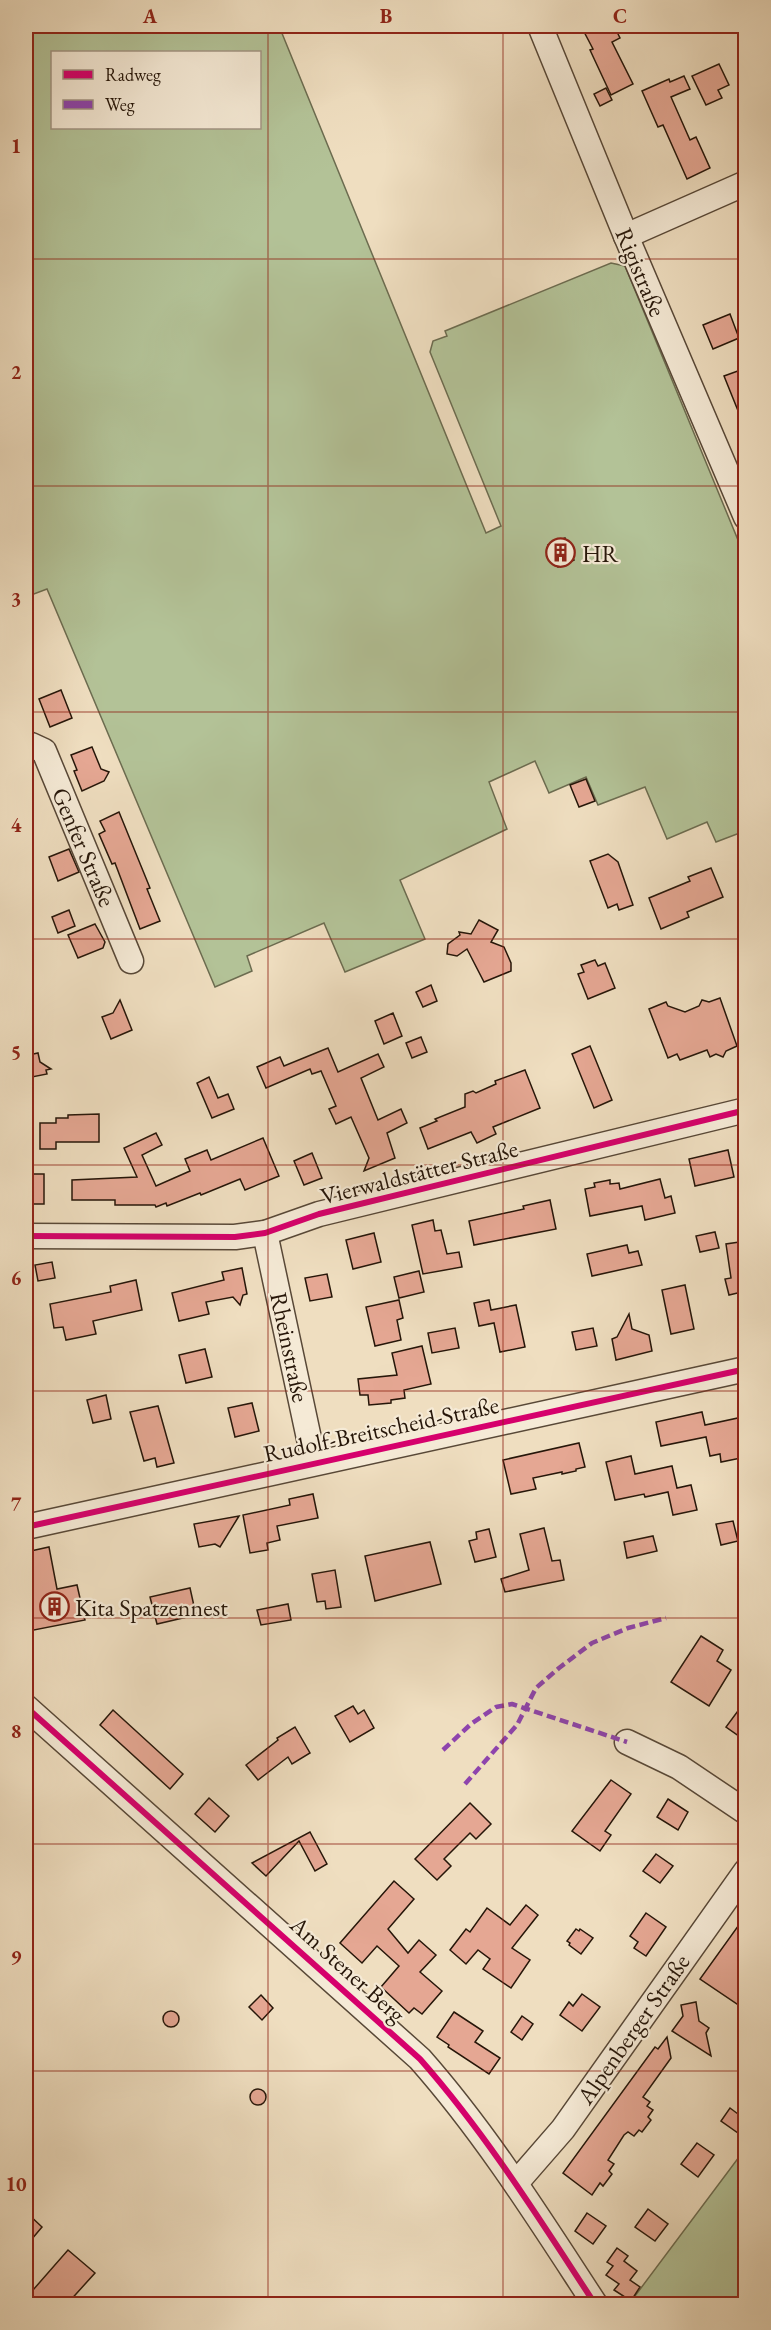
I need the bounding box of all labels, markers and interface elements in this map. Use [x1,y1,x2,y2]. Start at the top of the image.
text: A [142,3,158,29]
text: B [380,3,392,29]
text: C [613,3,627,29]
legend [51,51,261,129]
text: Radweg [105,63,161,86]
text: Weg [105,93,135,116]
text: 1 [11,133,21,159]
street label: Rigistraße [608,223,674,321]
text: 2 [11,359,22,385]
building icon: HR [545,537,577,569]
place label: HR [582,538,619,569]
text: 3 [11,586,21,612]
street label: Genfer Straße [45,783,123,911]
text: 4 [11,812,22,838]
text: 5 [11,1039,21,1065]
street label: Vierwaldstätter Straße [317,1132,521,1212]
text: 6 [11,1265,22,1291]
street label: Rheinstraße [263,1289,317,1405]
street label: Rudolf-Breitscheid-Straße [260,1389,502,1469]
text: 7 [11,1491,22,1517]
building icon: Kita Spatzennest [38,1591,70,1623]
place label: Kita Spatzennest [75,1592,228,1623]
text: 8 [11,1718,21,1744]
street label: Am Stener Berg [283,1908,413,2029]
text: 9 [11,1944,22,1970]
street label: Alpenberger Straße [569,1948,696,2111]
text: 10 [5,2171,27,2197]

